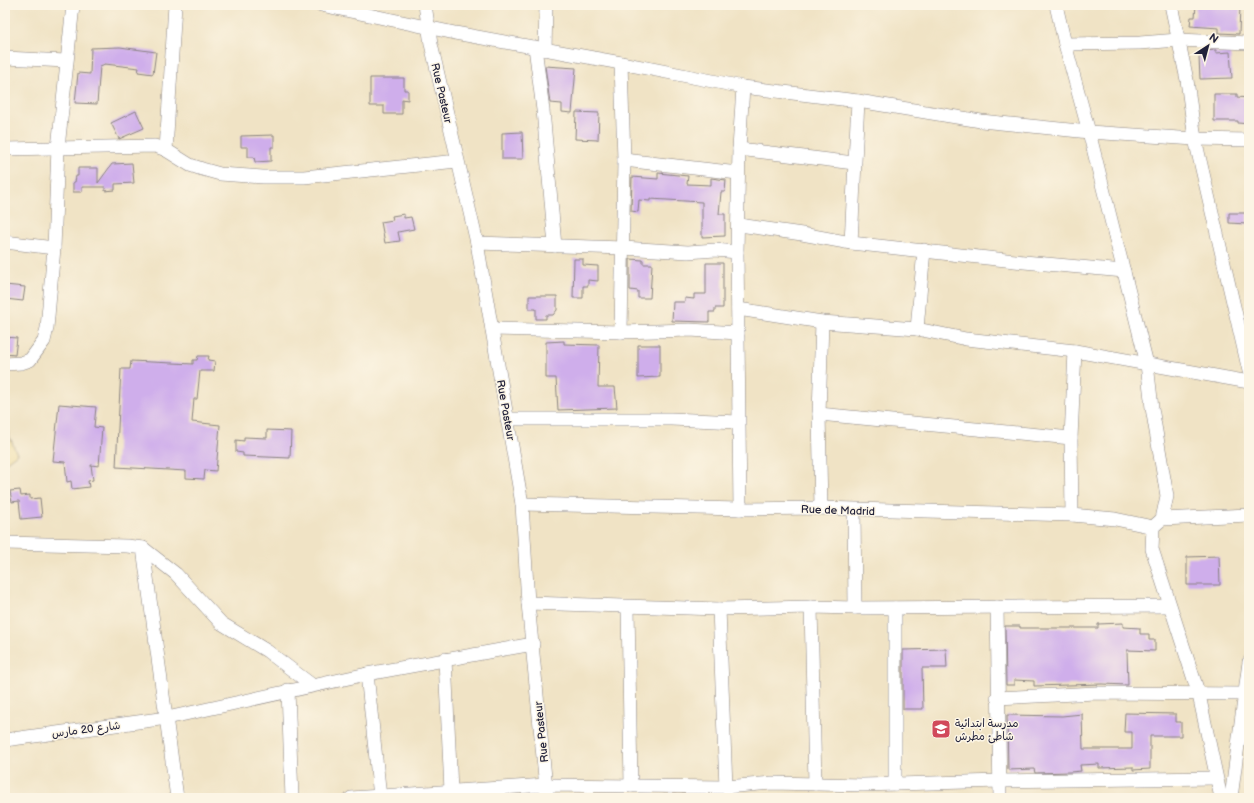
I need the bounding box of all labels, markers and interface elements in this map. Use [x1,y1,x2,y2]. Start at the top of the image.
north arrow [1188,26,1228,66]
text: N [1206,31,1221,46]
street label: Rue Pasteur [428,62,455,125]
street label: Rue Pasteur [494,379,517,442]
street label: Rue de Madrid [801,503,875,518]
street label: Rue Pasteur [532,700,551,763]
place label: مدرسة ابتدائية شاطئ مطرش [955,717,1019,744]
school or university icon: مدرسة ابتدائية شاطئ مطرش [930,718,952,740]
street label: شارع 20 مارس [51,719,121,742]

